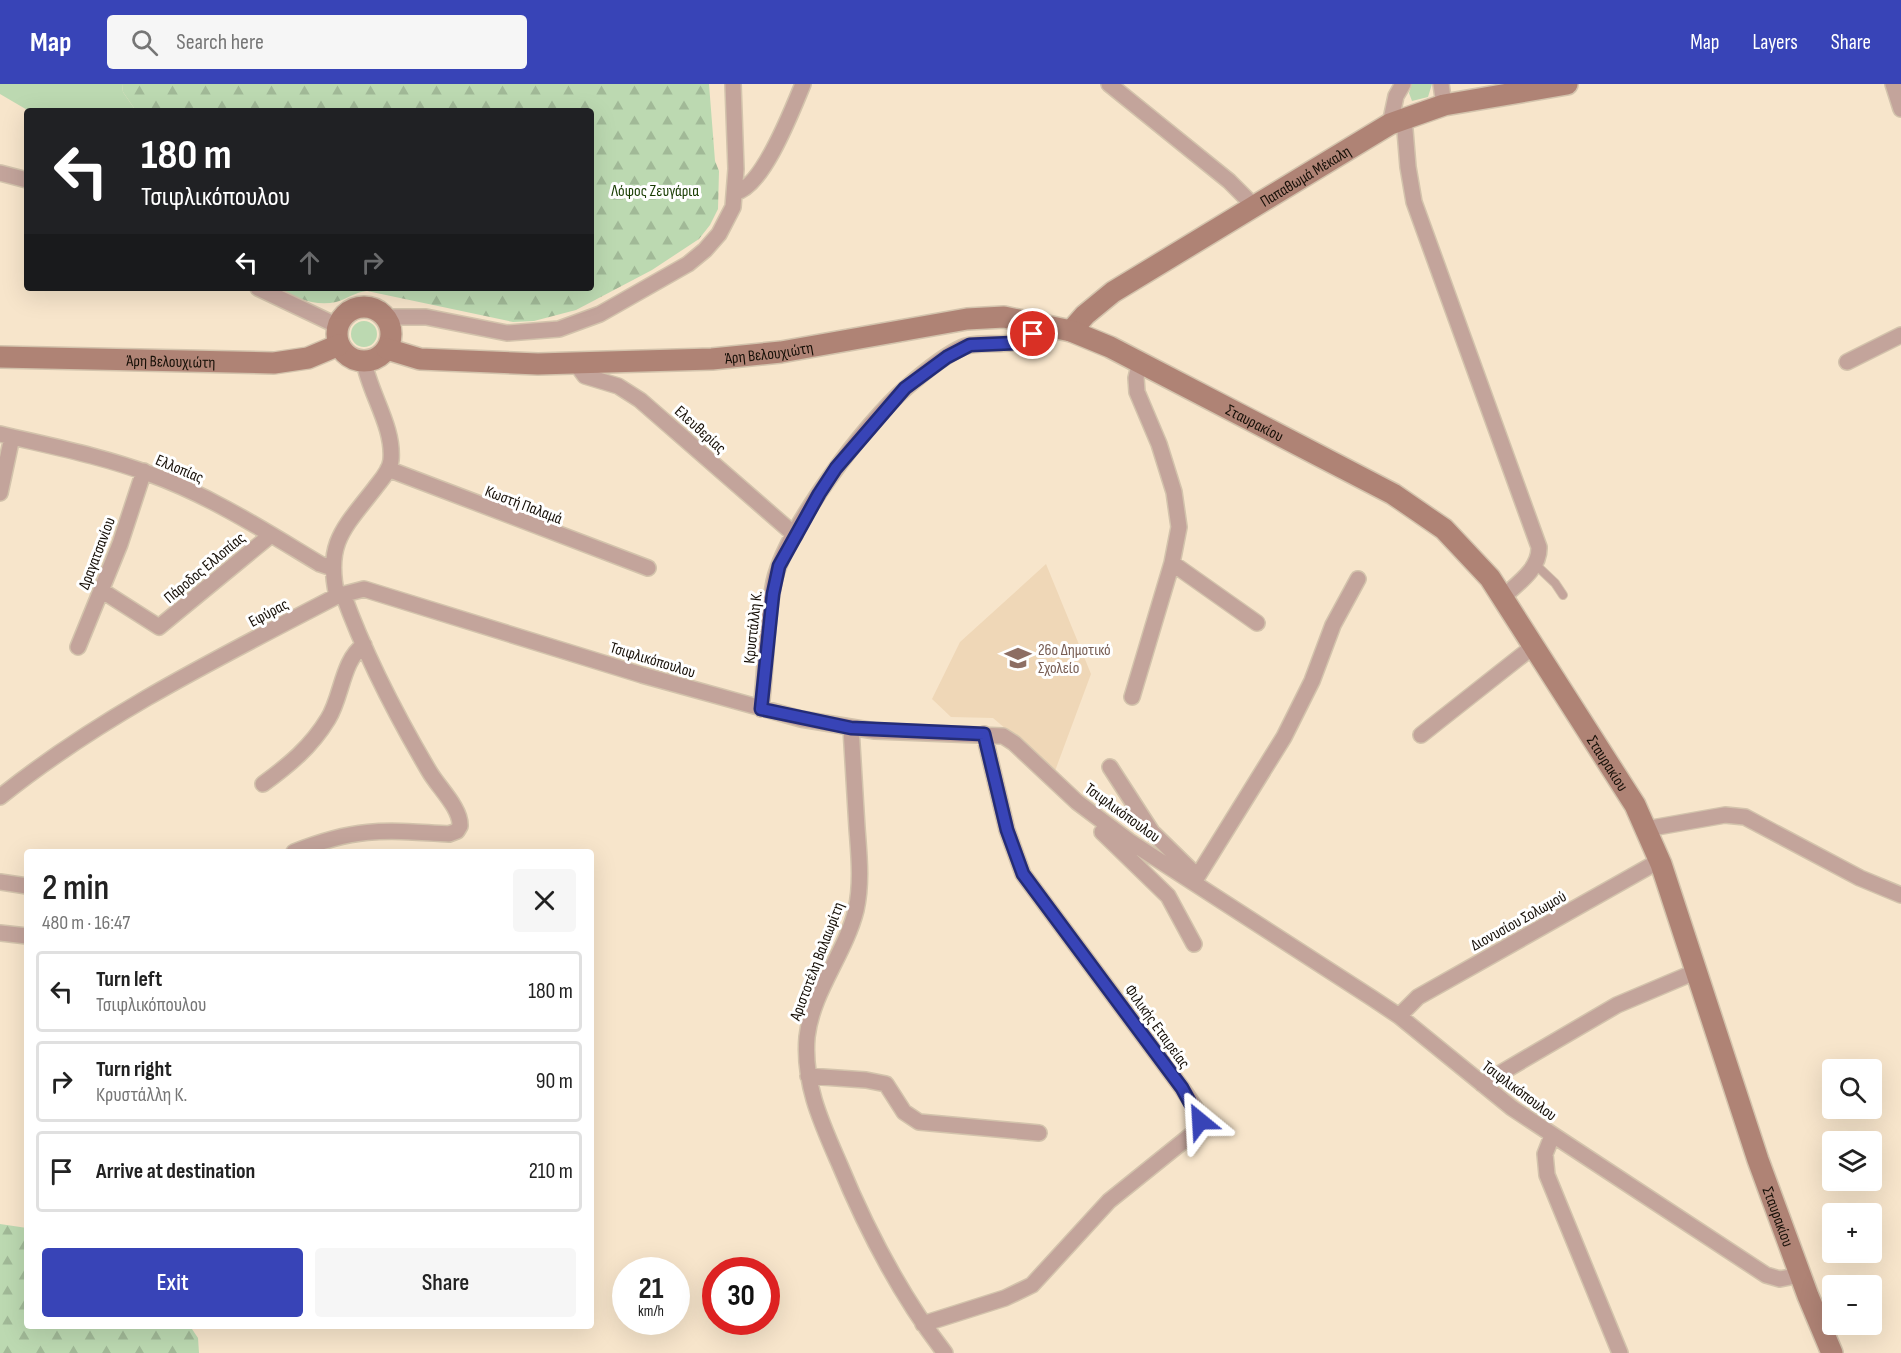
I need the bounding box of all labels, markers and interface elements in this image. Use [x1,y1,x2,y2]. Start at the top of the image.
search box [107,15,527,69]
text: Map [30,26,71,59]
icon: search [128,26,161,59]
text: Search here [176,29,264,56]
text: Map [1690,30,1719,55]
text: Layers [1752,30,1798,55]
text: Share [1831,30,1871,55]
text: 180 m [141,130,232,181]
icon: left [42,132,120,210]
street label: Παπαθωμά Μέκαλη [1257,142,1355,212]
text: Τσιφλικόπουλου [141,181,290,213]
park label: Λόφος Ζευγάρια [610,182,699,201]
icon: left [230,246,263,279]
icon: ahead [293,246,326,279]
icon: right [356,246,389,279]
pin [1007,308,1058,359]
icon: arrive [1016,317,1049,350]
street label: Άρη Βελουχιώτη [724,338,815,369]
street label: Άρη Βελουχιώτη [126,352,216,373]
street label: Σταυρακίου [1222,401,1286,446]
street label: Ελευθερίας [670,402,730,458]
street label: Ελλοπίας [153,451,206,488]
street label: Κωστή Παλαμά [482,482,565,529]
street label: Δραγατσανίου [75,515,120,592]
street label: Πάροδος Ελλοπίας [160,529,249,608]
street label: Κρυστάλλη Κ. [740,590,767,664]
street label: Εφύρας [246,595,292,632]
street label: Τσιφλικόπουλου [607,638,698,682]
place label: 26ο Δημοτικό Σχολείο [1038,641,1111,678]
school or university icon: 26ο Δημοτικό Σχολείο [1003,643,1033,673]
street label: Σταυρακίου [1582,732,1632,795]
street label: Τσιφλικόπουλου [1081,780,1163,847]
text: 2 min [42,867,109,910]
button: close [513,869,576,932]
street label: Διονυσίου Σολωμού [1468,887,1570,955]
street label: Αριστοτέλη Βαλαωρίτη [786,900,849,1024]
text: 480 m · 16:47 [42,911,130,935]
text: Turn left [96,966,162,993]
icon: left [45,975,78,1008]
text: 180 m [528,978,573,1005]
street label: Φιλικής Εταιρείας [1120,981,1194,1073]
text: Τσιφλικόπουλου [96,993,207,1017]
text: Turn right [96,1056,172,1083]
street label: Τσιφλικόπουλου [1478,1057,1560,1125]
map controls [1822,1059,1882,1335]
button: search [1822,1059,1882,1119]
icon: right [45,1065,78,1098]
text: 90 m [536,1068,573,1095]
text: Κρυστάλλη Κ. [96,1083,187,1107]
position arrow [1168,1089,1232,1153]
button: layers [1822,1131,1882,1191]
icon: arrive [45,1155,78,1188]
text: Arrive at destination [96,1158,255,1185]
text: 210 m [529,1158,573,1185]
street label: Σταυρακίου [1758,1184,1797,1250]
button: + [1822,1203,1882,1263]
button: Exit [42,1248,303,1317]
button: Share [315,1248,576,1317]
speed limit sign: 30 [702,1257,780,1335]
text: 21 [639,1271,663,1307]
button: − [1822,1275,1882,1335]
text: km/h [638,1302,664,1321]

